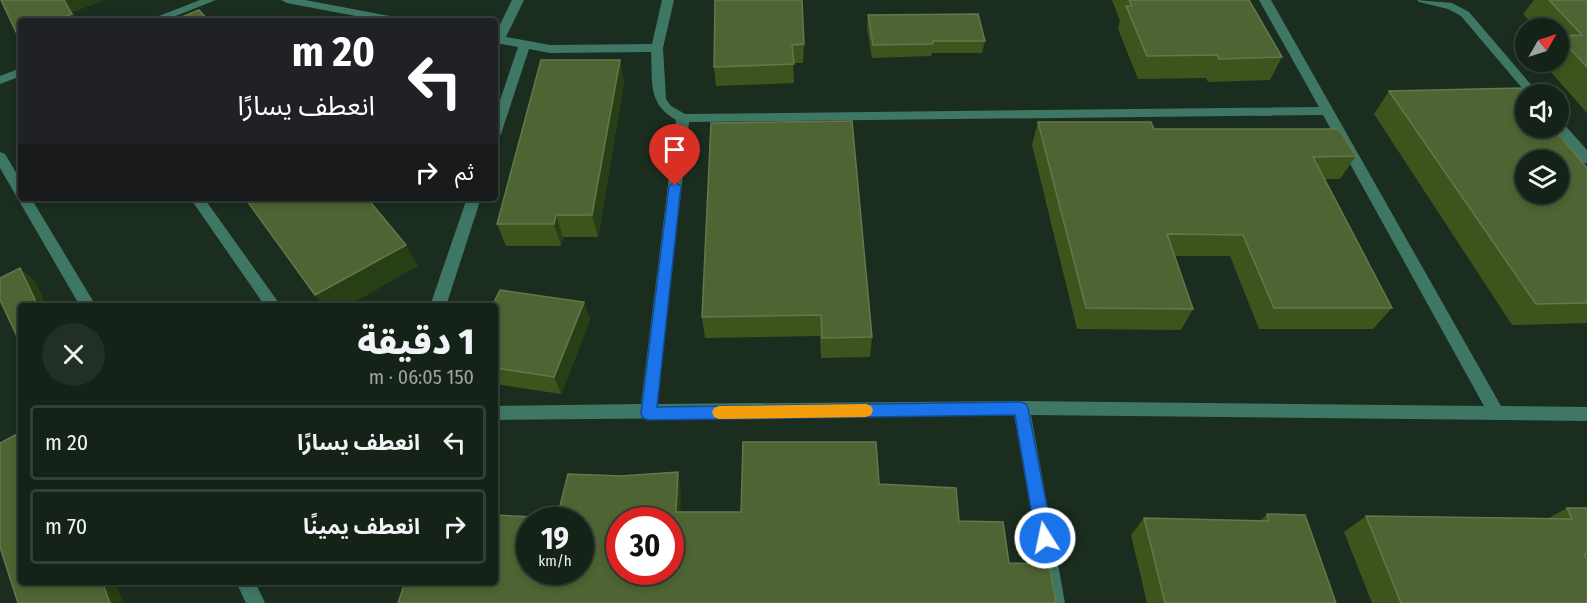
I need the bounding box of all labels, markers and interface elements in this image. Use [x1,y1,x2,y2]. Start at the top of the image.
north arrow [1515,18,1569,72]
map controls [1515,18,1569,204]
text: 20 m [292,27,375,77]
icon: left [396,42,474,120]
button: sound [1515,84,1569,138]
text: انعطف يسارًا [238,90,375,122]
pin [649,124,700,186]
icon: arrive [658,133,691,166]
button: layers [1515,150,1569,204]
icon: right [410,156,443,189]
text: ثم [455,159,474,186]
text: 1 دقيقة [357,320,474,364]
button: close [42,323,105,386]
text: 150 m · 06:05 [369,365,474,389]
icon: left [438,426,471,459]
text: 20 m [45,429,88,456]
text: انعطف يسارًا [297,429,420,456]
position arrow [1013,506,1077,570]
speed limit sign: 30 [606,507,684,585]
icon: right [438,510,471,543]
text: 70 m [45,513,87,540]
text: انعطف يمينًا [303,513,420,540]
text: 19 [541,521,569,557]
text: km/h [538,552,572,570]

